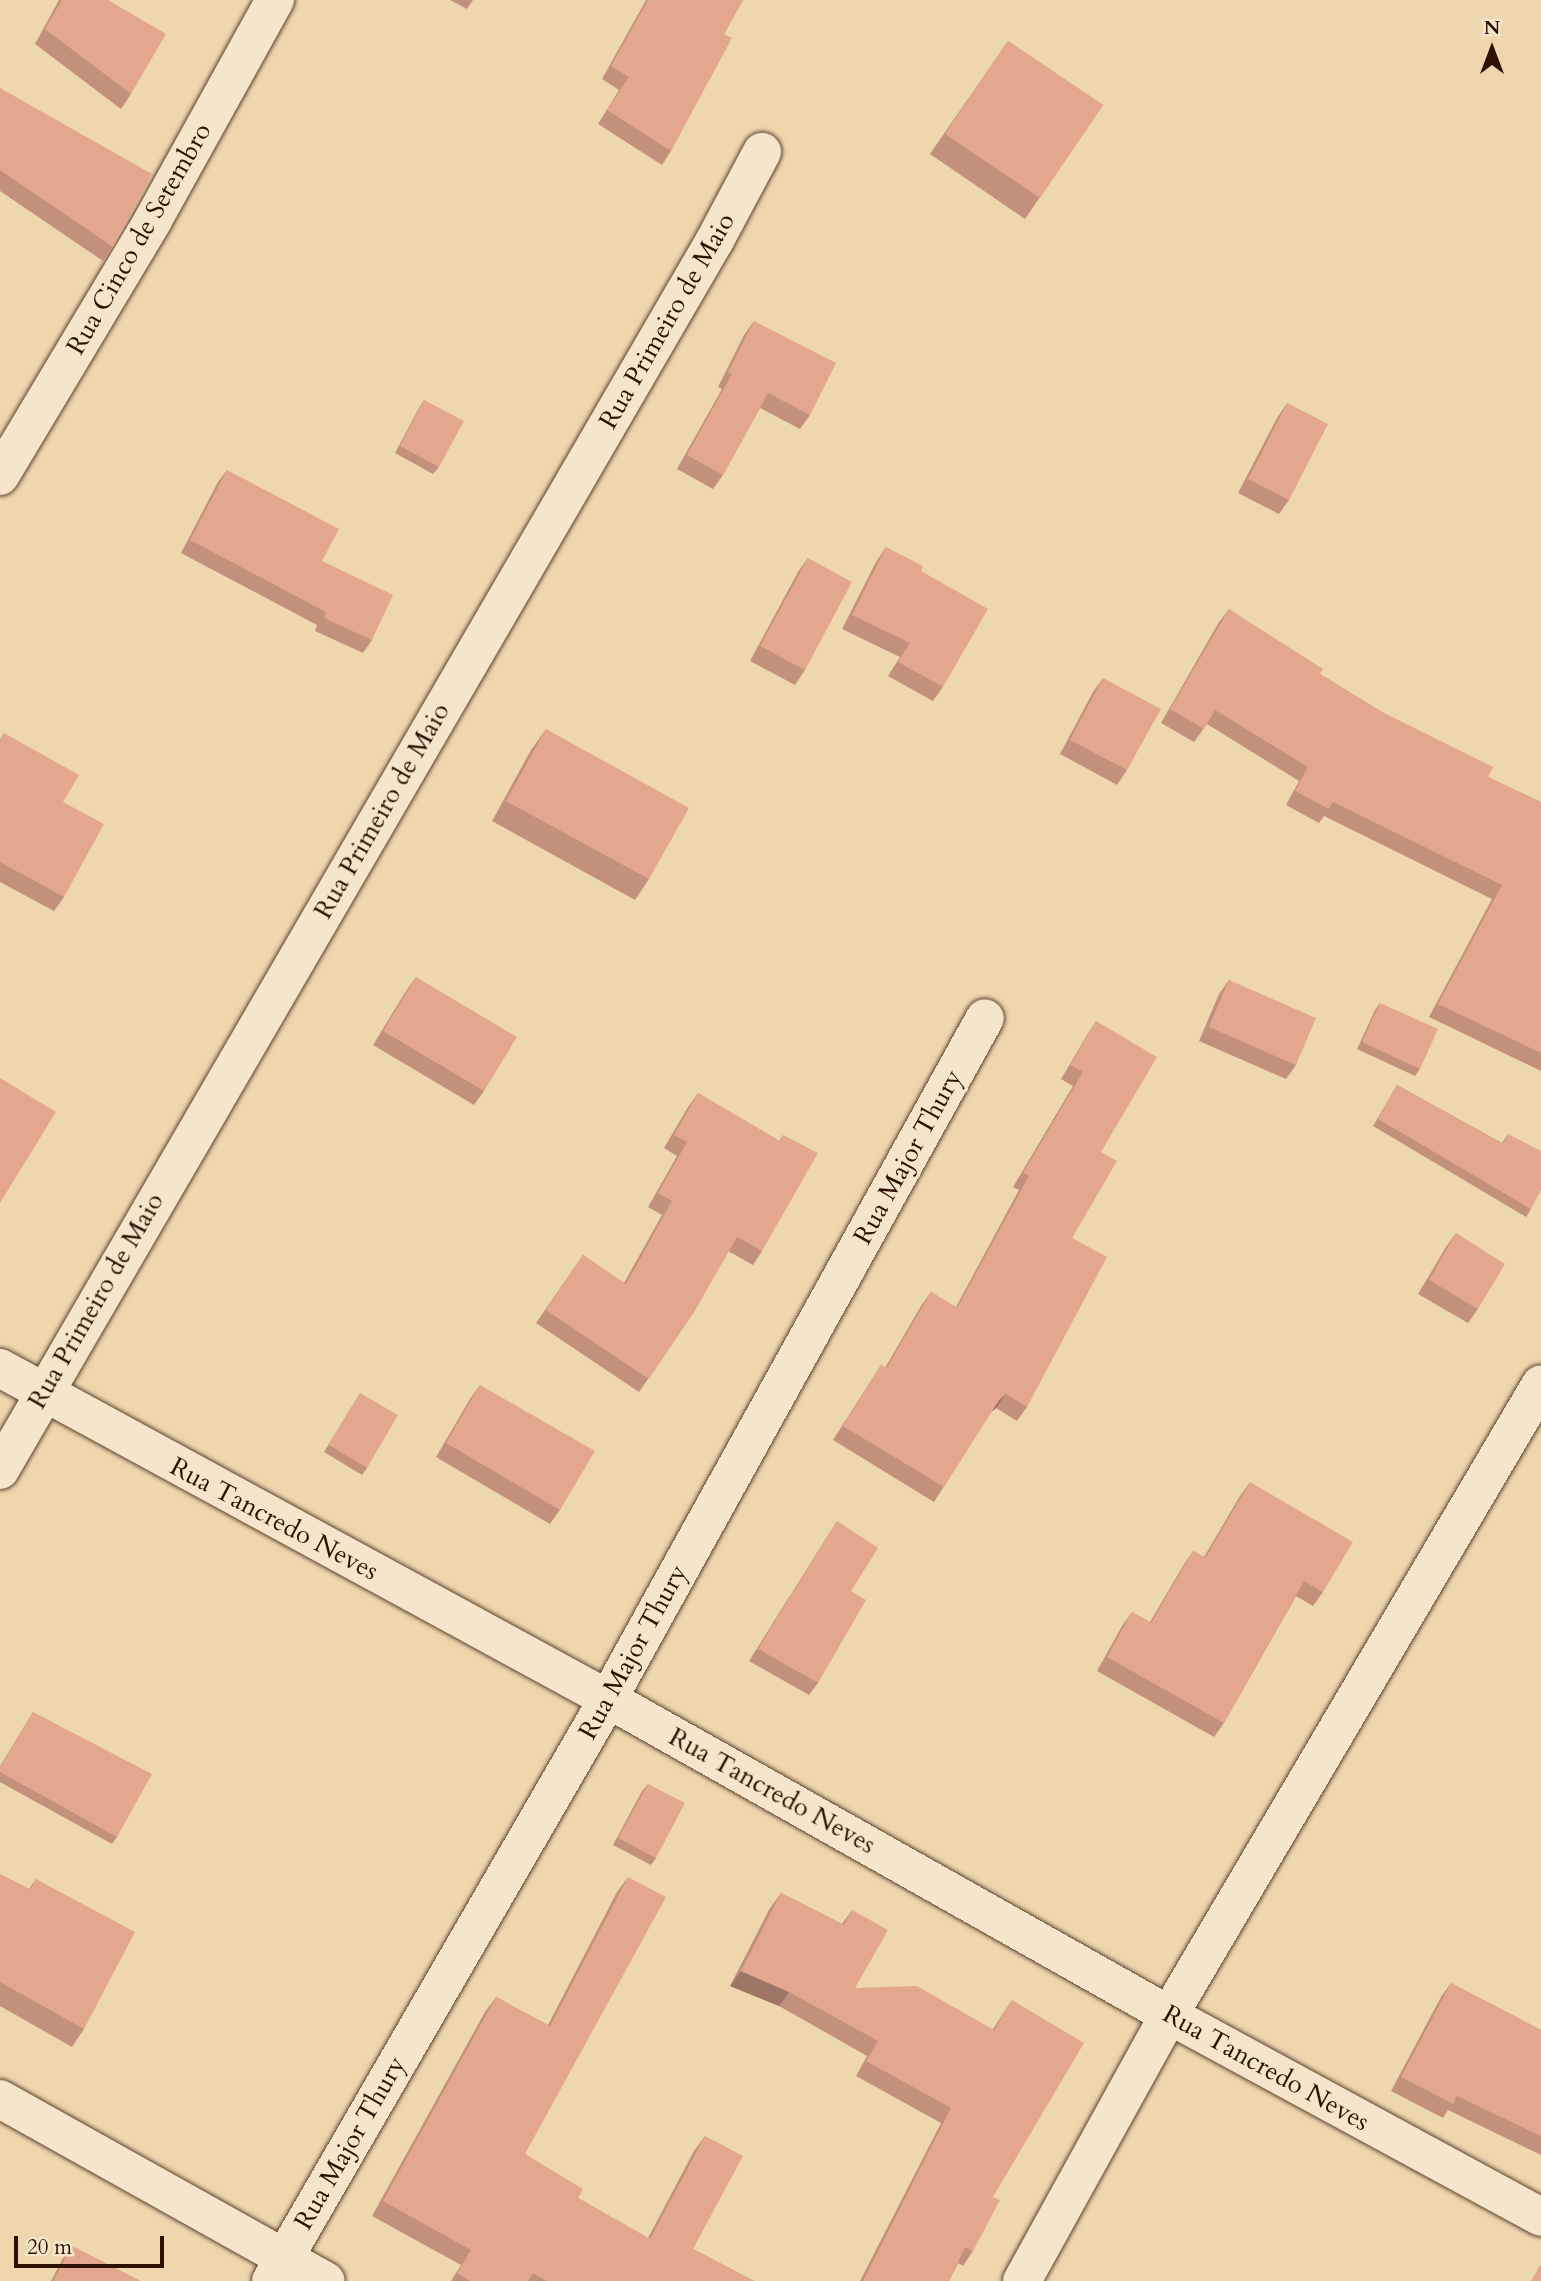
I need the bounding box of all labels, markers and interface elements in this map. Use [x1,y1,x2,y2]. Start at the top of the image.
north arrow [1457,14,1527,84]
text: N [1484,15,1500,41]
street label: Rua Cinco de Setembro [60,118,218,360]
street label: Rua Primeiro de Maio [592,208,742,434]
street label: Rua Primeiro de Maio [307,698,457,924]
street label: Rua Major Thury [847,1064,969,1250]
street label: Rua Primeiro de Maio [21,1188,171,1414]
street label: Rua Tancredo Neves [165,1451,383,1587]
street label: Rua Major Thury [572,1559,694,1745]
street label: Rua Tancredo Neves [663,1721,881,1861]
street label: Rua Tancredo Neves [1157,1998,1375,2138]
street label: Rua Major Thury [288,2051,412,2235]
scale bar [18,2222,168,2266]
text: 20 m [27,2233,72,2262]

